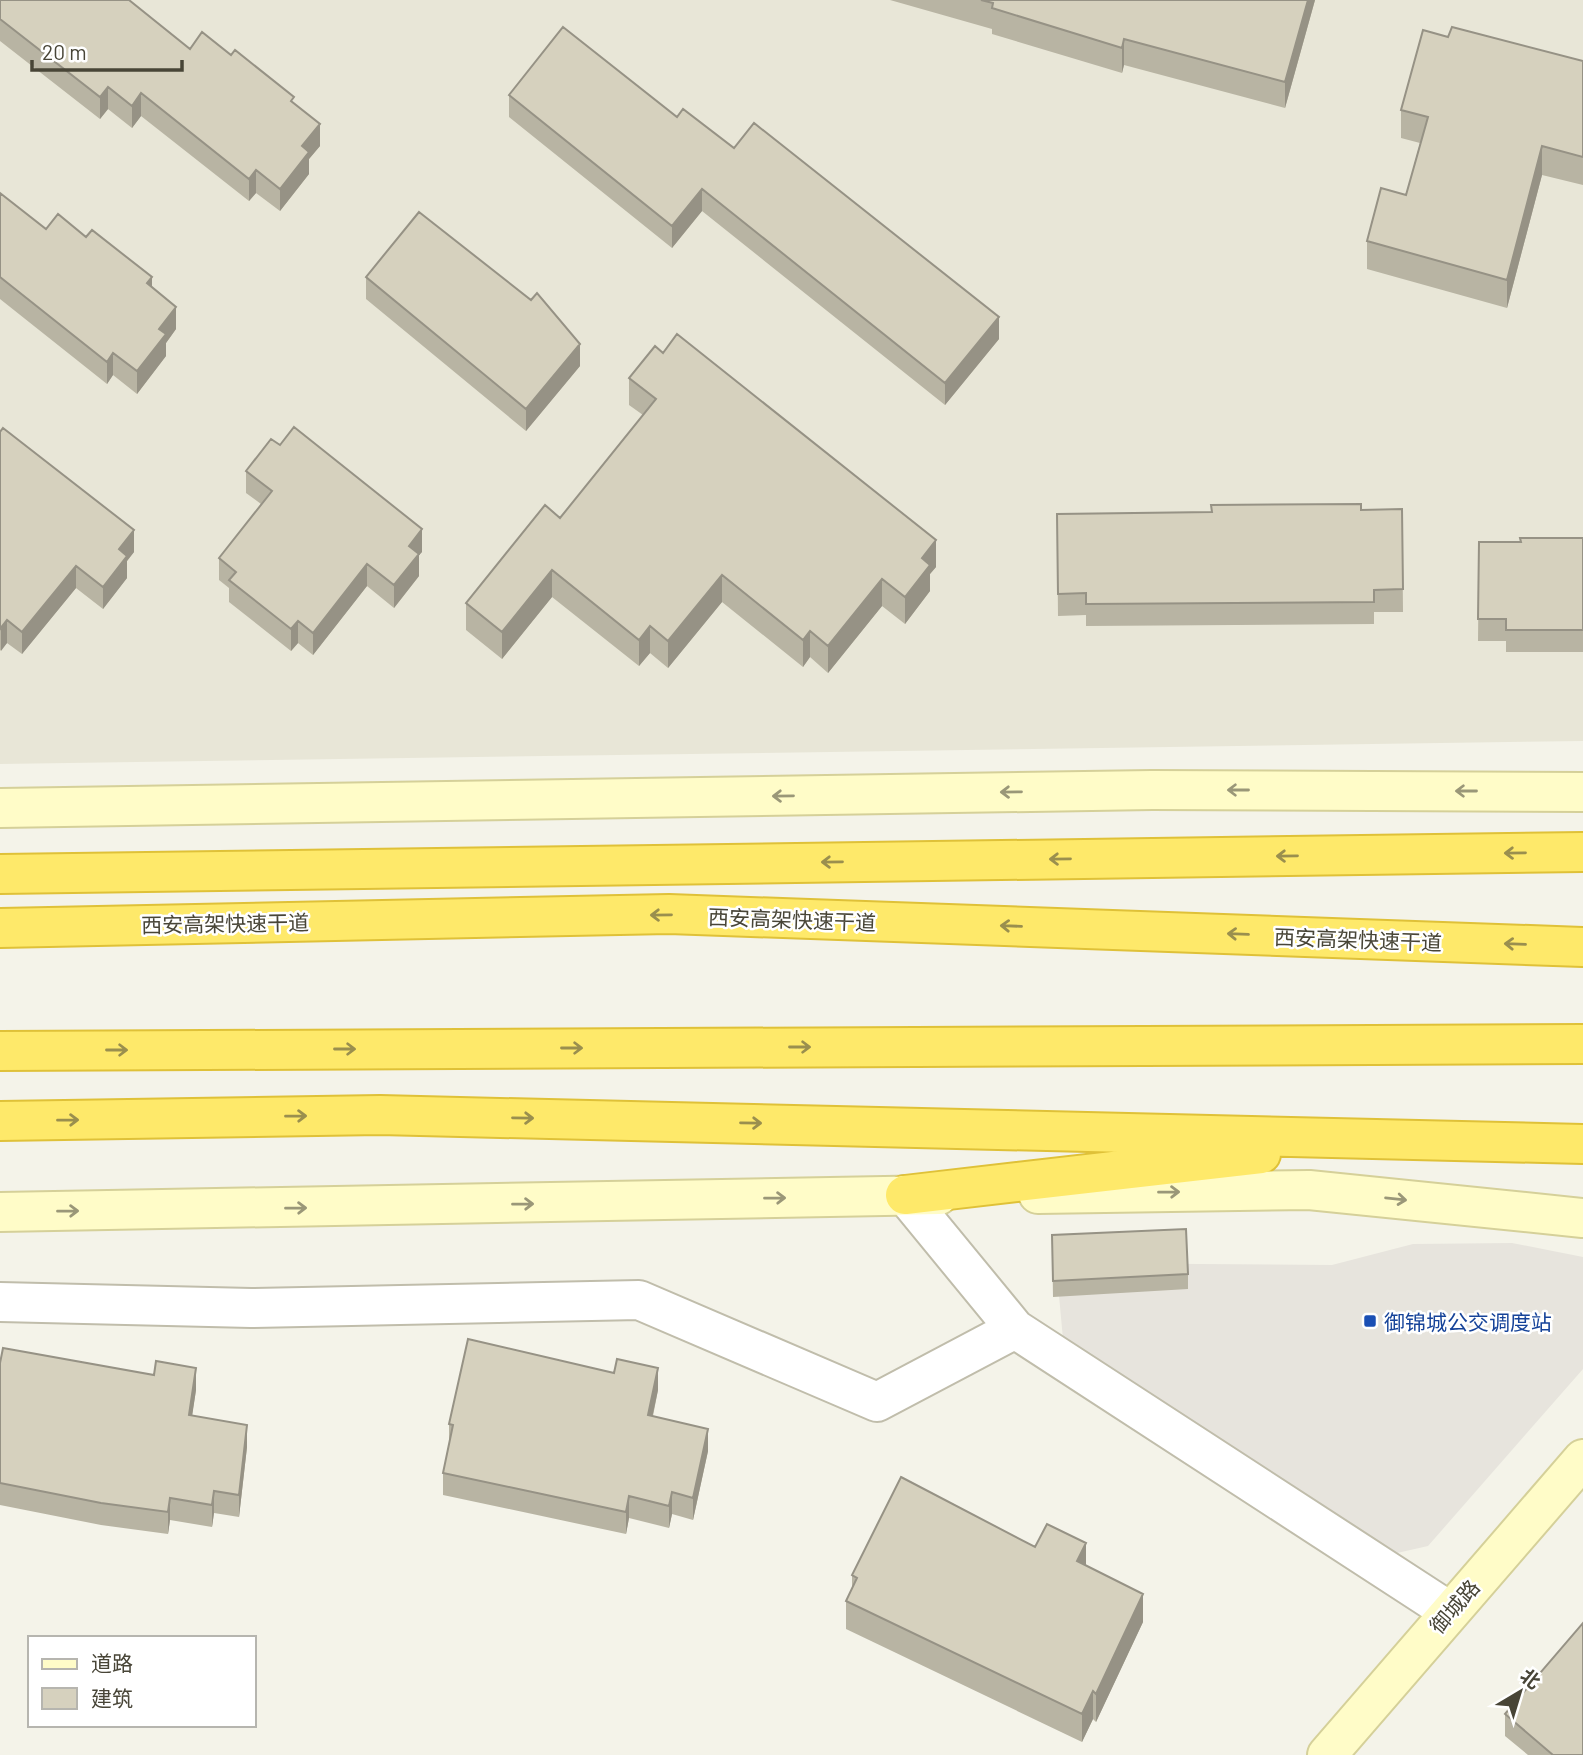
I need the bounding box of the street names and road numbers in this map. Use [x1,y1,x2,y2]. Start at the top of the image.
street label: 西安高架快速干道 [708,904,876,934]
street label: 西安高架快速干道 [141,909,309,937]
street label: 西安高架快速干道 [1274,924,1442,954]
street label: 御城路 [1424,1574,1484,1638]

